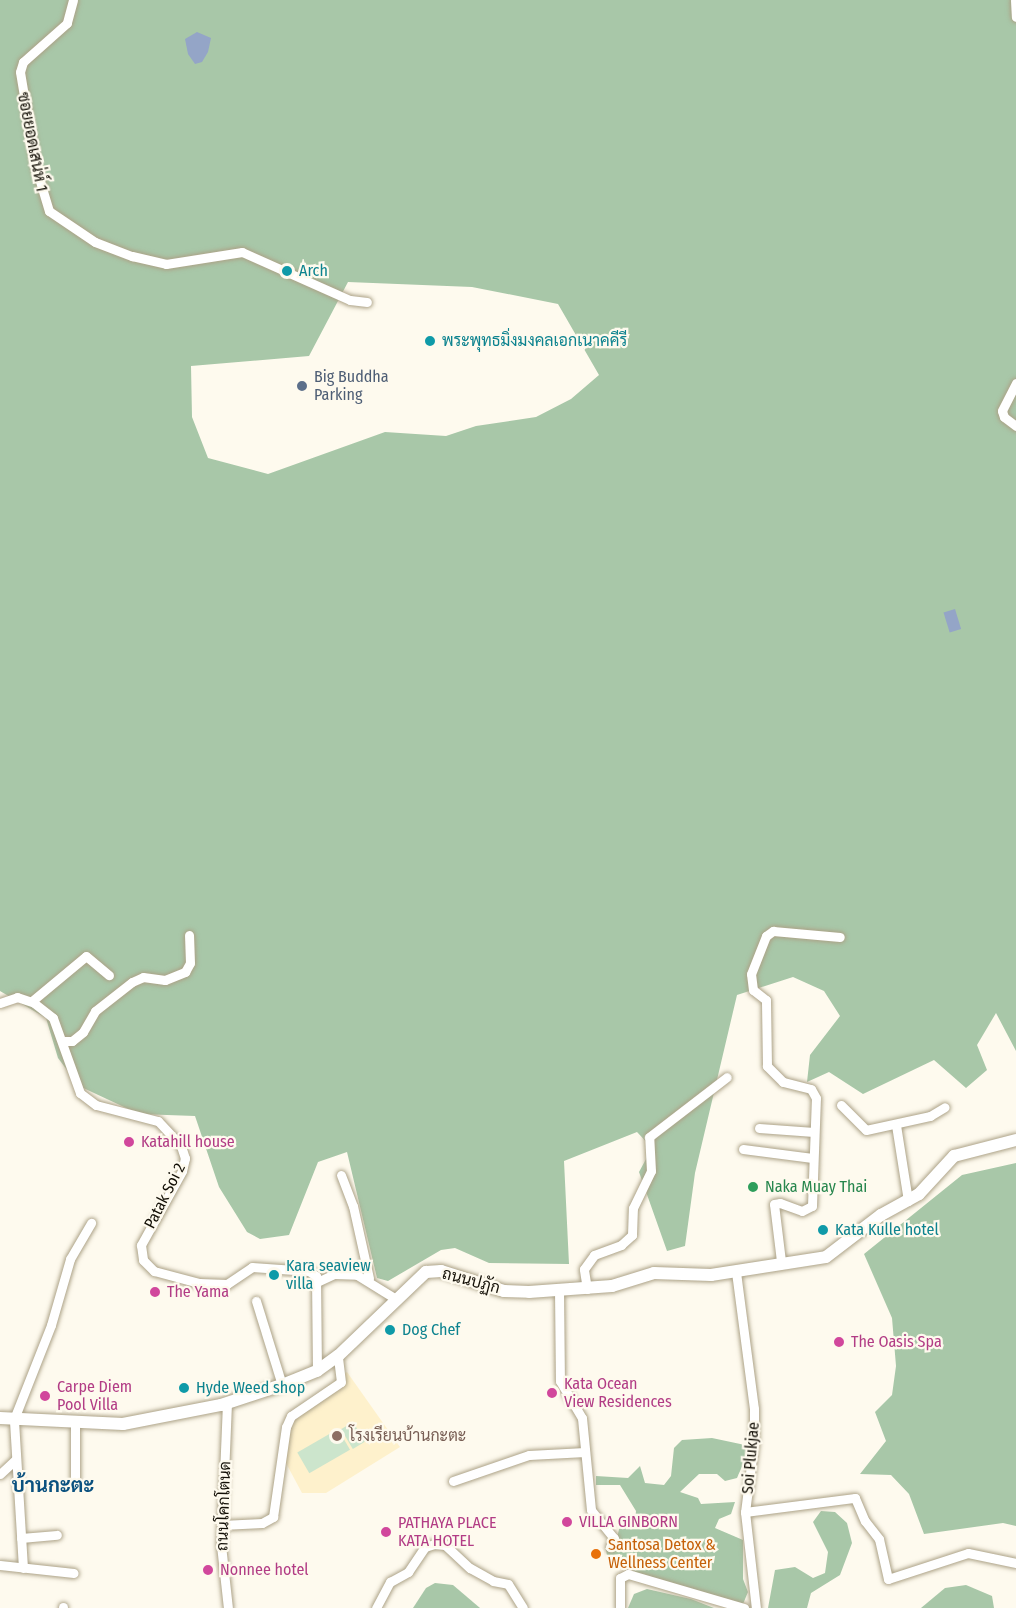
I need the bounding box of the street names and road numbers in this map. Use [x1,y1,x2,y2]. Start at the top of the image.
street label: ซอยยอดเสน่ห์ 1 [13,91,51,193]
street label: Patak Soi 2 [140,1160,190,1232]
street label: ถนนปฏัก [440,1264,502,1298]
street label: Soi Plukjae [738,1421,764,1495]
street label: ถนนโคกโตนด [213,1461,235,1551]

